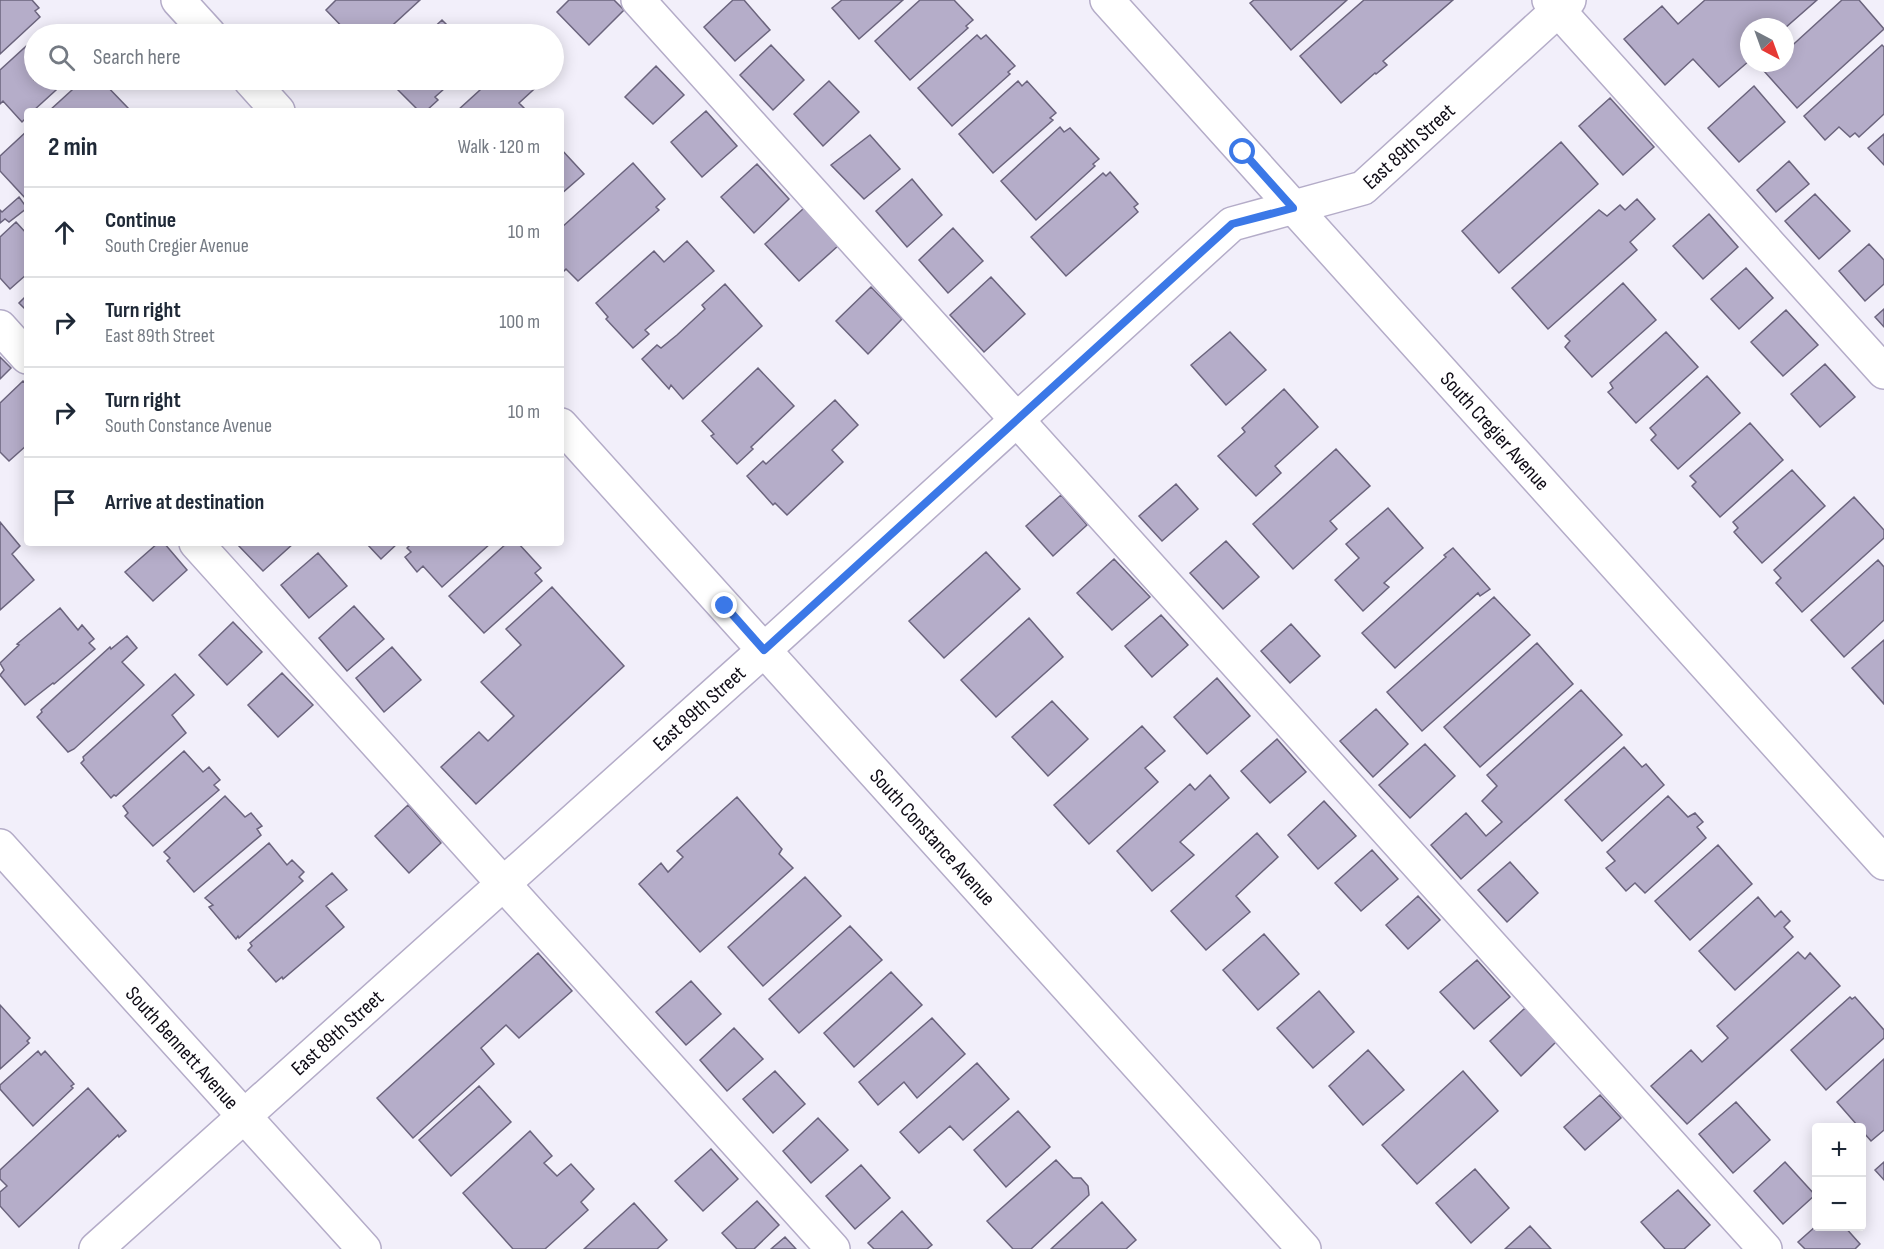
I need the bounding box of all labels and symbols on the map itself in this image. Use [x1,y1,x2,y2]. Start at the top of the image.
north arrow [1740,18,1794,72]
street label: East 89th Street [1358,98,1460,195]
route start [1229,138,1255,164]
street label: South Cregier Avenue [1435,367,1555,496]
route end [711,592,737,618]
street label: East 89th Street [648,661,751,756]
street label: South Constance Avenue [864,764,1000,911]
street label: South Bennett Avenue [120,982,244,1115]
street label: East 89th Street [286,985,389,1081]

